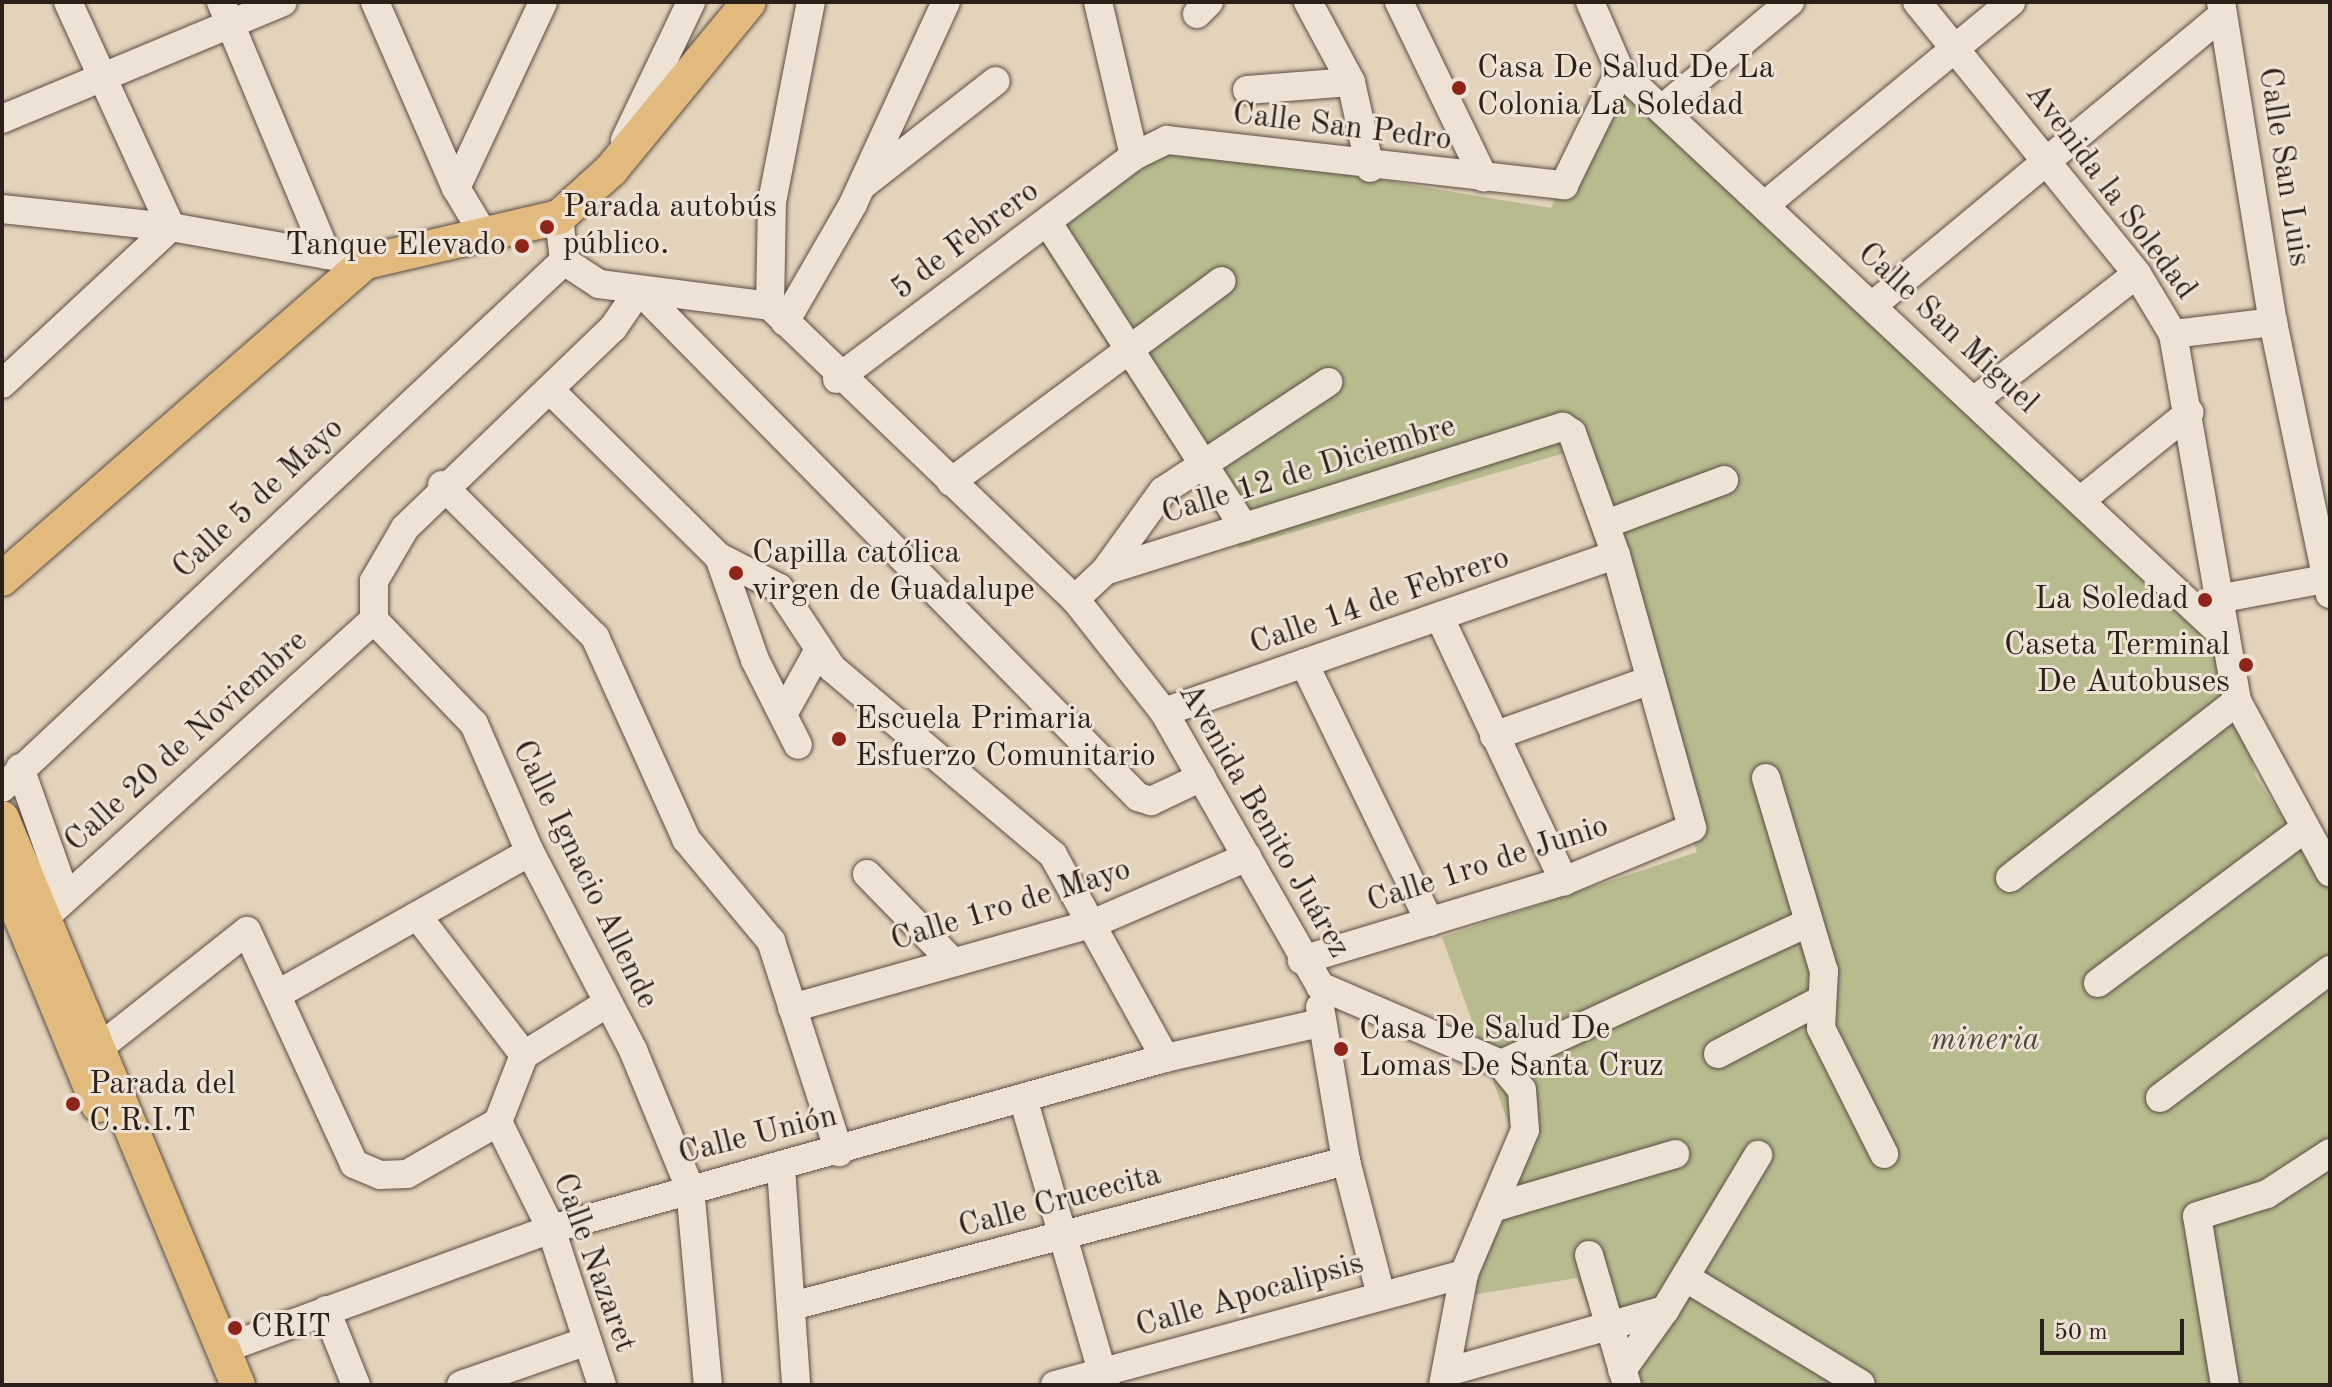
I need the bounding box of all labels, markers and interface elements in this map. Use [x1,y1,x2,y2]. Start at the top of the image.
place label: Casa De Salud De La Colonia La Soledad [1477,51,1774,126]
street label: Calle San Luis [2248,65,2318,269]
street label: Avenida la Soledad [2016,76,2204,308]
marker: Casa De Salud De La Colonia La Soledad [1448,77,1470,99]
street label: Calle San Pedro [1230,96,1454,160]
street label: 5 de Febrero [884,173,1048,309]
place label: Parada autobús público. [563,190,777,265]
marker: Parada autobús público. [538,218,556,236]
place label: Tanque Elevado [285,227,506,265]
street label: Calle San Miguel [1849,235,2045,423]
marker: Tanque Elevado [513,237,531,255]
street label: Calle 12 de Diciembre [1157,408,1461,534]
street label: Calle 5 de Mayo [166,410,352,588]
place label: Capilla católica virgen de Guadalupe [752,536,1035,611]
street label: Calle 14 de Febrero [1245,540,1515,664]
marker: Capilla católica virgen de Guadalupe [727,564,745,582]
place label: La Soledad [2035,581,2189,619]
marker: La Soledad [2196,591,2214,609]
street label: Calle 20 de Noviembre [58,623,316,861]
place label: Caseta Terminal De Autobuses [2004,628,2230,703]
marker: Caseta Terminal De Autobuses [2237,656,2255,674]
street label: Avenida Benito Juárez [1169,677,1357,965]
place label: Escuela Primaria Esfuerzo Comunitario [855,702,1156,777]
marker: Escuela Primaria Esfuerzo Comunitario [830,730,848,748]
street label: Calle Ignacio Allende [502,735,666,1015]
street label: Calle 1ro de Junio [1363,808,1613,922]
street label: Calle 1ro de Mayo [887,851,1135,961]
place label: Casa De Salud De Lomas De Santa Cruz [1359,1012,1664,1087]
park label: mineria [1930,1022,2040,1060]
marker: Casa De Salud De Lomas De Santa Cruz [1330,1038,1352,1060]
place label: Parada del C.R.I.T [89,1067,236,1142]
marker: Parada del C.R.I.T [64,1095,82,1113]
street label: Calle Unión [675,1098,841,1174]
street label: Calle Crucecita [955,1157,1165,1247]
street label: Calle Nazaret [543,1168,643,1358]
street label: Calle Apocalipsis [1132,1245,1368,1347]
scale bar [2044,1303,2188,1353]
place label: CRIT [251,1309,331,1347]
marker: CRIT [226,1319,244,1337]
text: 50 m [2054,1321,2108,1345]

